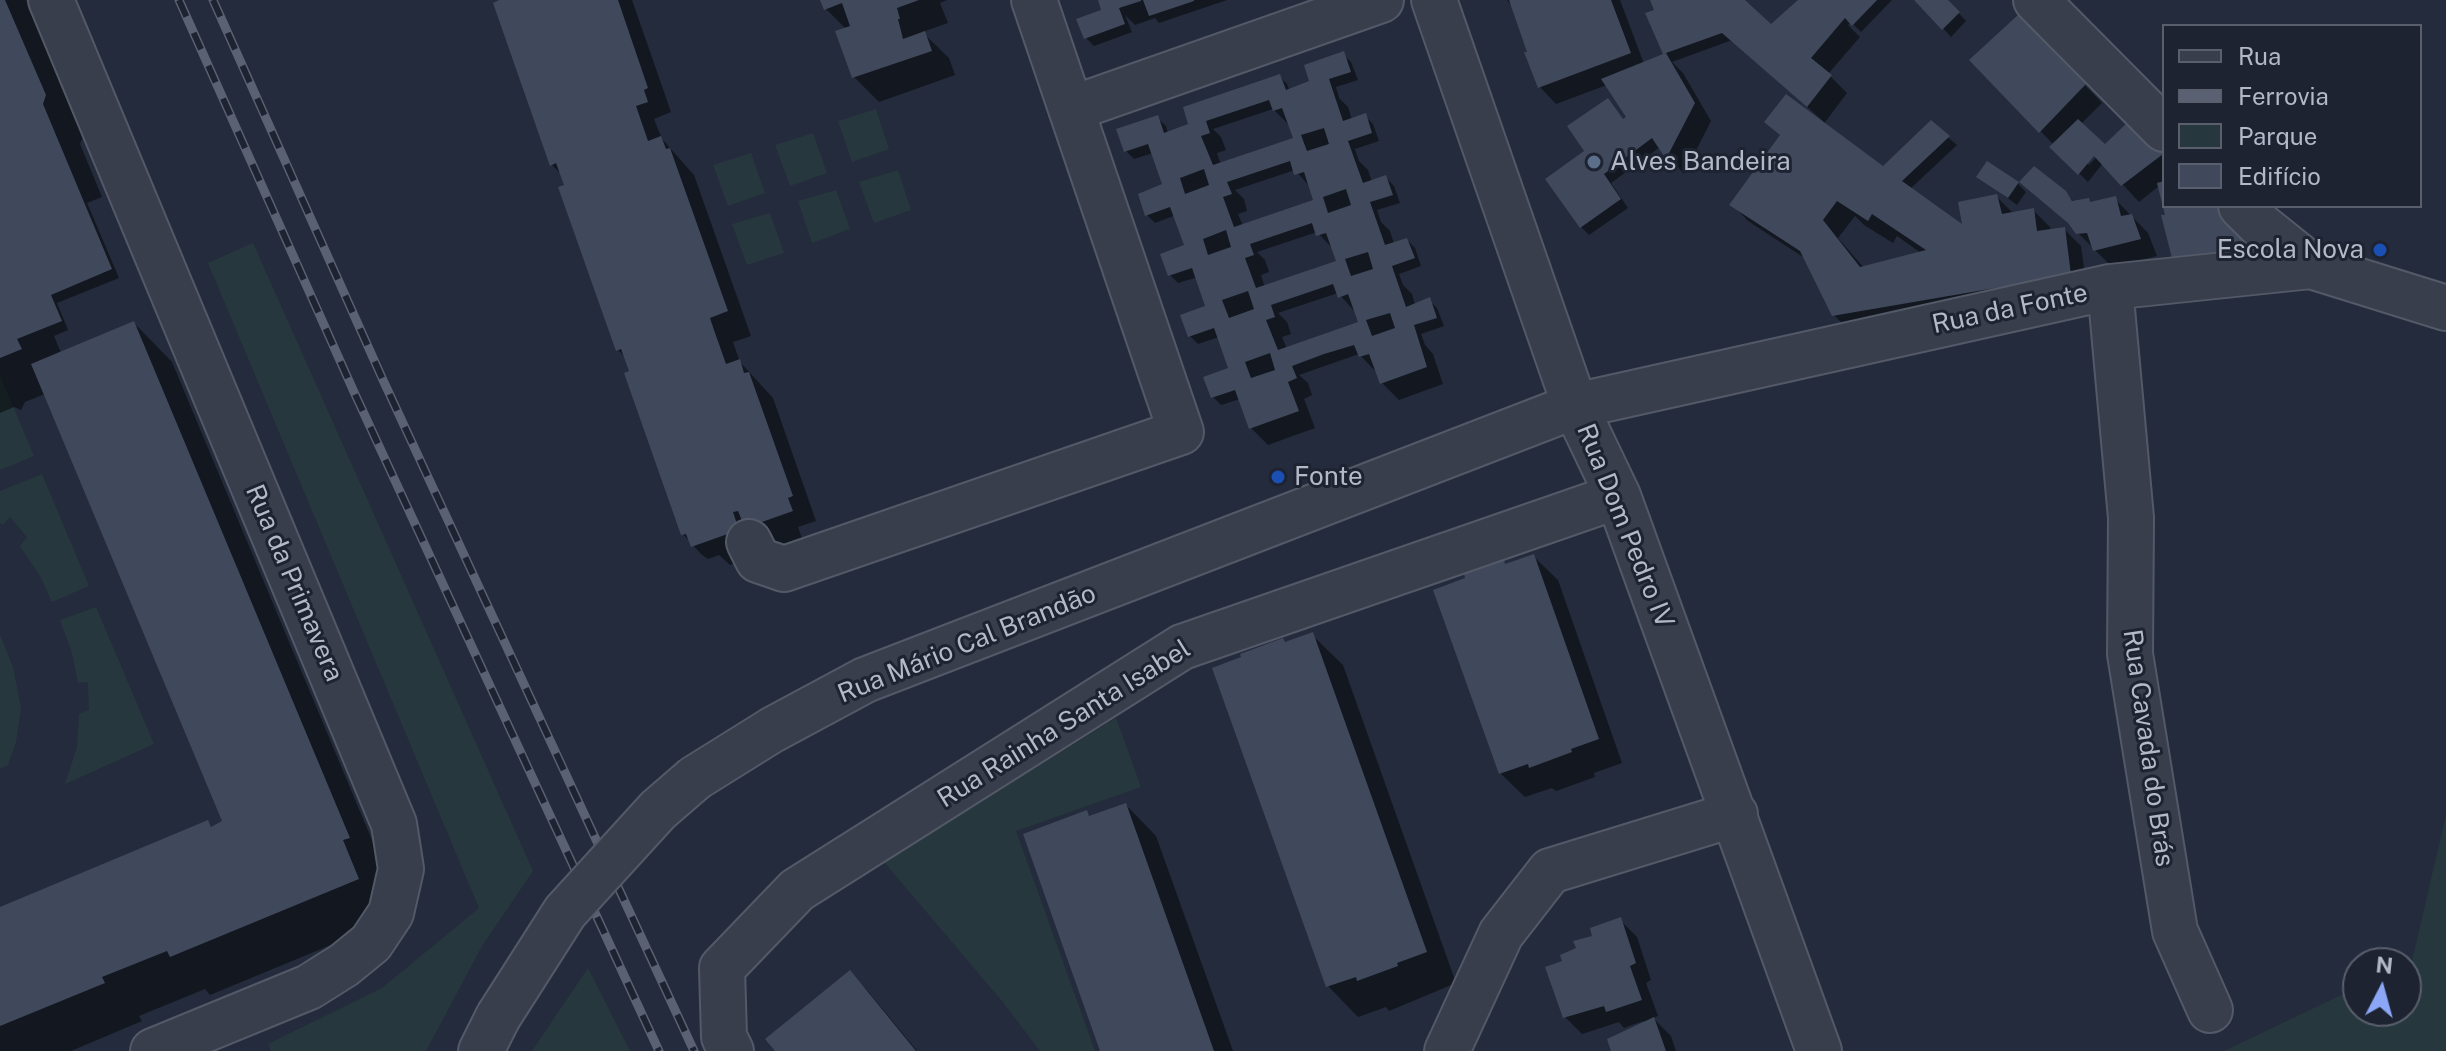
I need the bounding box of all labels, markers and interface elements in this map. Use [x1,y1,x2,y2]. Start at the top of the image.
legend [2162,24,2422,208]
text: Rua [2238,42,2281,70]
text: Ferrovia [2238,82,2329,110]
text: Parque [2238,122,2317,150]
place label: Alves Bandeira [1610,146,1791,178]
marker: Alves Bandeira [1585,153,1603,171]
text: Edifício [2238,162,2321,190]
place label: Escola Nova [2217,234,2364,266]
marker: Escola Nova [2371,241,2389,259]
street label: Rua da Fonte [1929,277,2091,341]
street label: Rua Dom Pedro IV [1570,419,1680,633]
place label: Fonte [1294,461,1363,493]
marker: Fonte [1269,468,1287,486]
street label: Rua da Primavera [238,480,350,686]
street label: Rua Mário Cal Brandão [833,578,1101,710]
street label: Rua Cavada do Brás [2116,627,2180,869]
street label: Rua Rainha Santa Isabel [932,633,1196,815]
north arrow [2342,947,2422,1027]
text: N [2374,951,2394,979]

